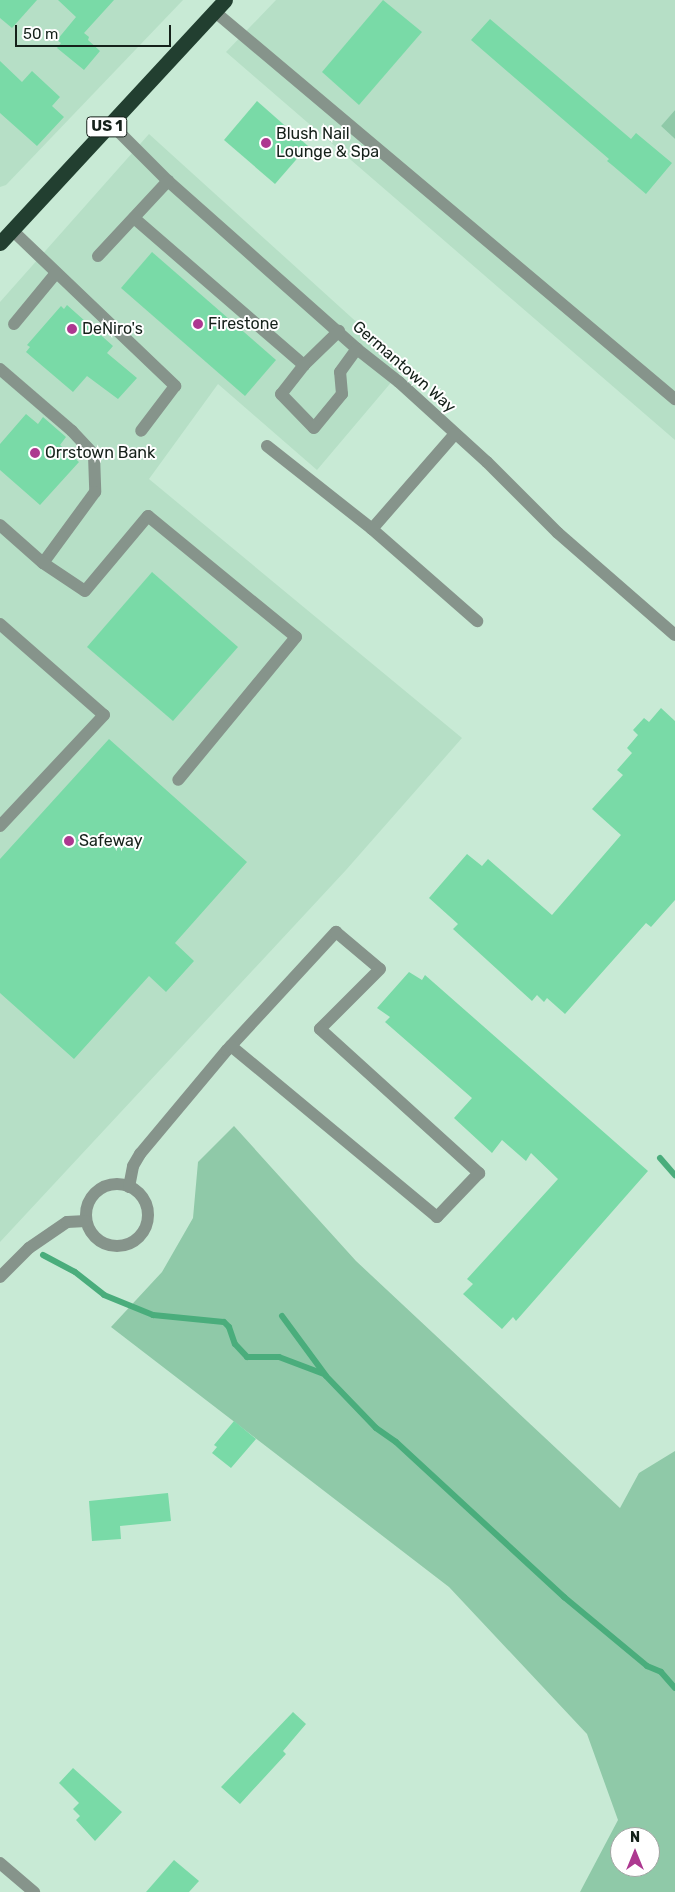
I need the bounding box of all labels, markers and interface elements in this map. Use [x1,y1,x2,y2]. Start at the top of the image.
scale bar [18,15,174,47]
text: 50 m [23,25,58,43]
road number: US 1 [86,114,128,140]
place label: Blush Nail Lounge & Spa [276,124,379,162]
marker: Blush Nail Lounge & Spa [260,137,272,149]
place label: Firestone [208,314,278,334]
street label: Germantown Way [349,317,459,417]
marker: Firestone [192,318,204,330]
place label: DeNiro's [82,319,143,339]
marker: DeNiro's [66,323,78,335]
place label: Orrstown Bank [45,443,155,463]
marker: Orrstown Bank [29,447,41,459]
place label: Safeway [79,831,143,851]
marker: Safeway [63,835,75,847]
north arrow [610,1827,660,1877]
text: N [630,1829,640,1846]

